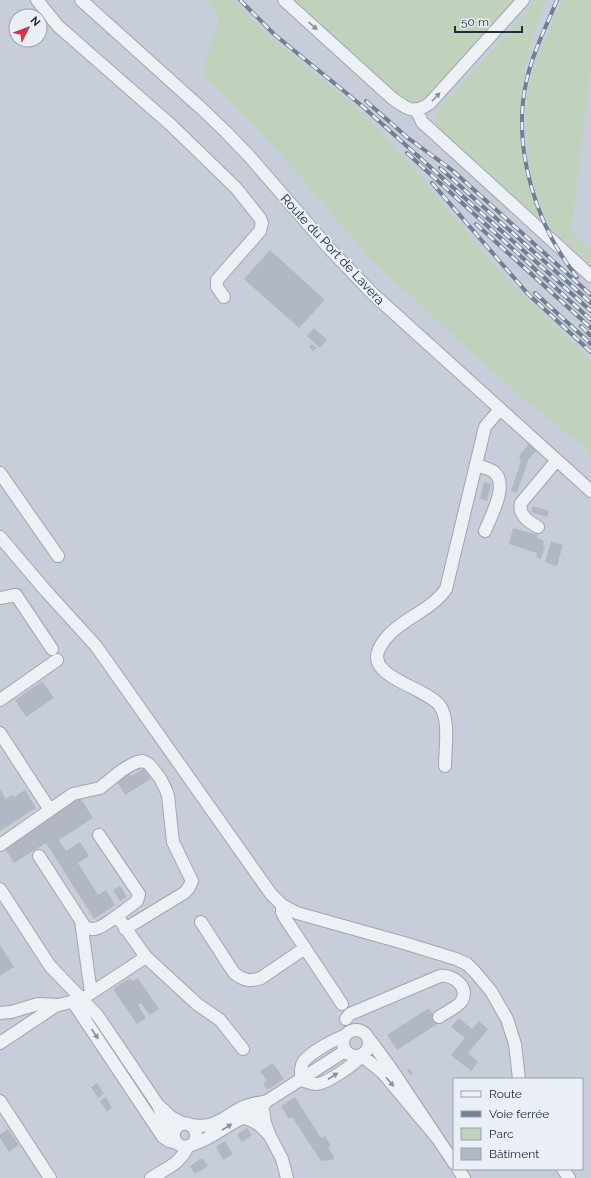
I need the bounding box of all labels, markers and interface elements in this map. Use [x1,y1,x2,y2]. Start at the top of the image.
north arrow [8,8,48,48]
scale bar [455,8,522,34]
text: N [27,14,43,29]
text: 50 m [461,15,489,29]
one-way arrow [309,21,318,30]
one-way arrow [431,92,441,102]
street label: Route du Port de Lavera [278,191,388,308]
one-way arrow [91,1029,99,1039]
one-way arrow [328,1072,339,1080]
one-way arrow [386,1076,395,1087]
legend [453,1078,583,1170]
text: Route [489,1087,522,1101]
text: Voie ferrée [489,1107,549,1121]
one-way arrow [221,1124,233,1131]
text: Parc [489,1127,514,1141]
text: Bâtiment [489,1147,539,1161]

